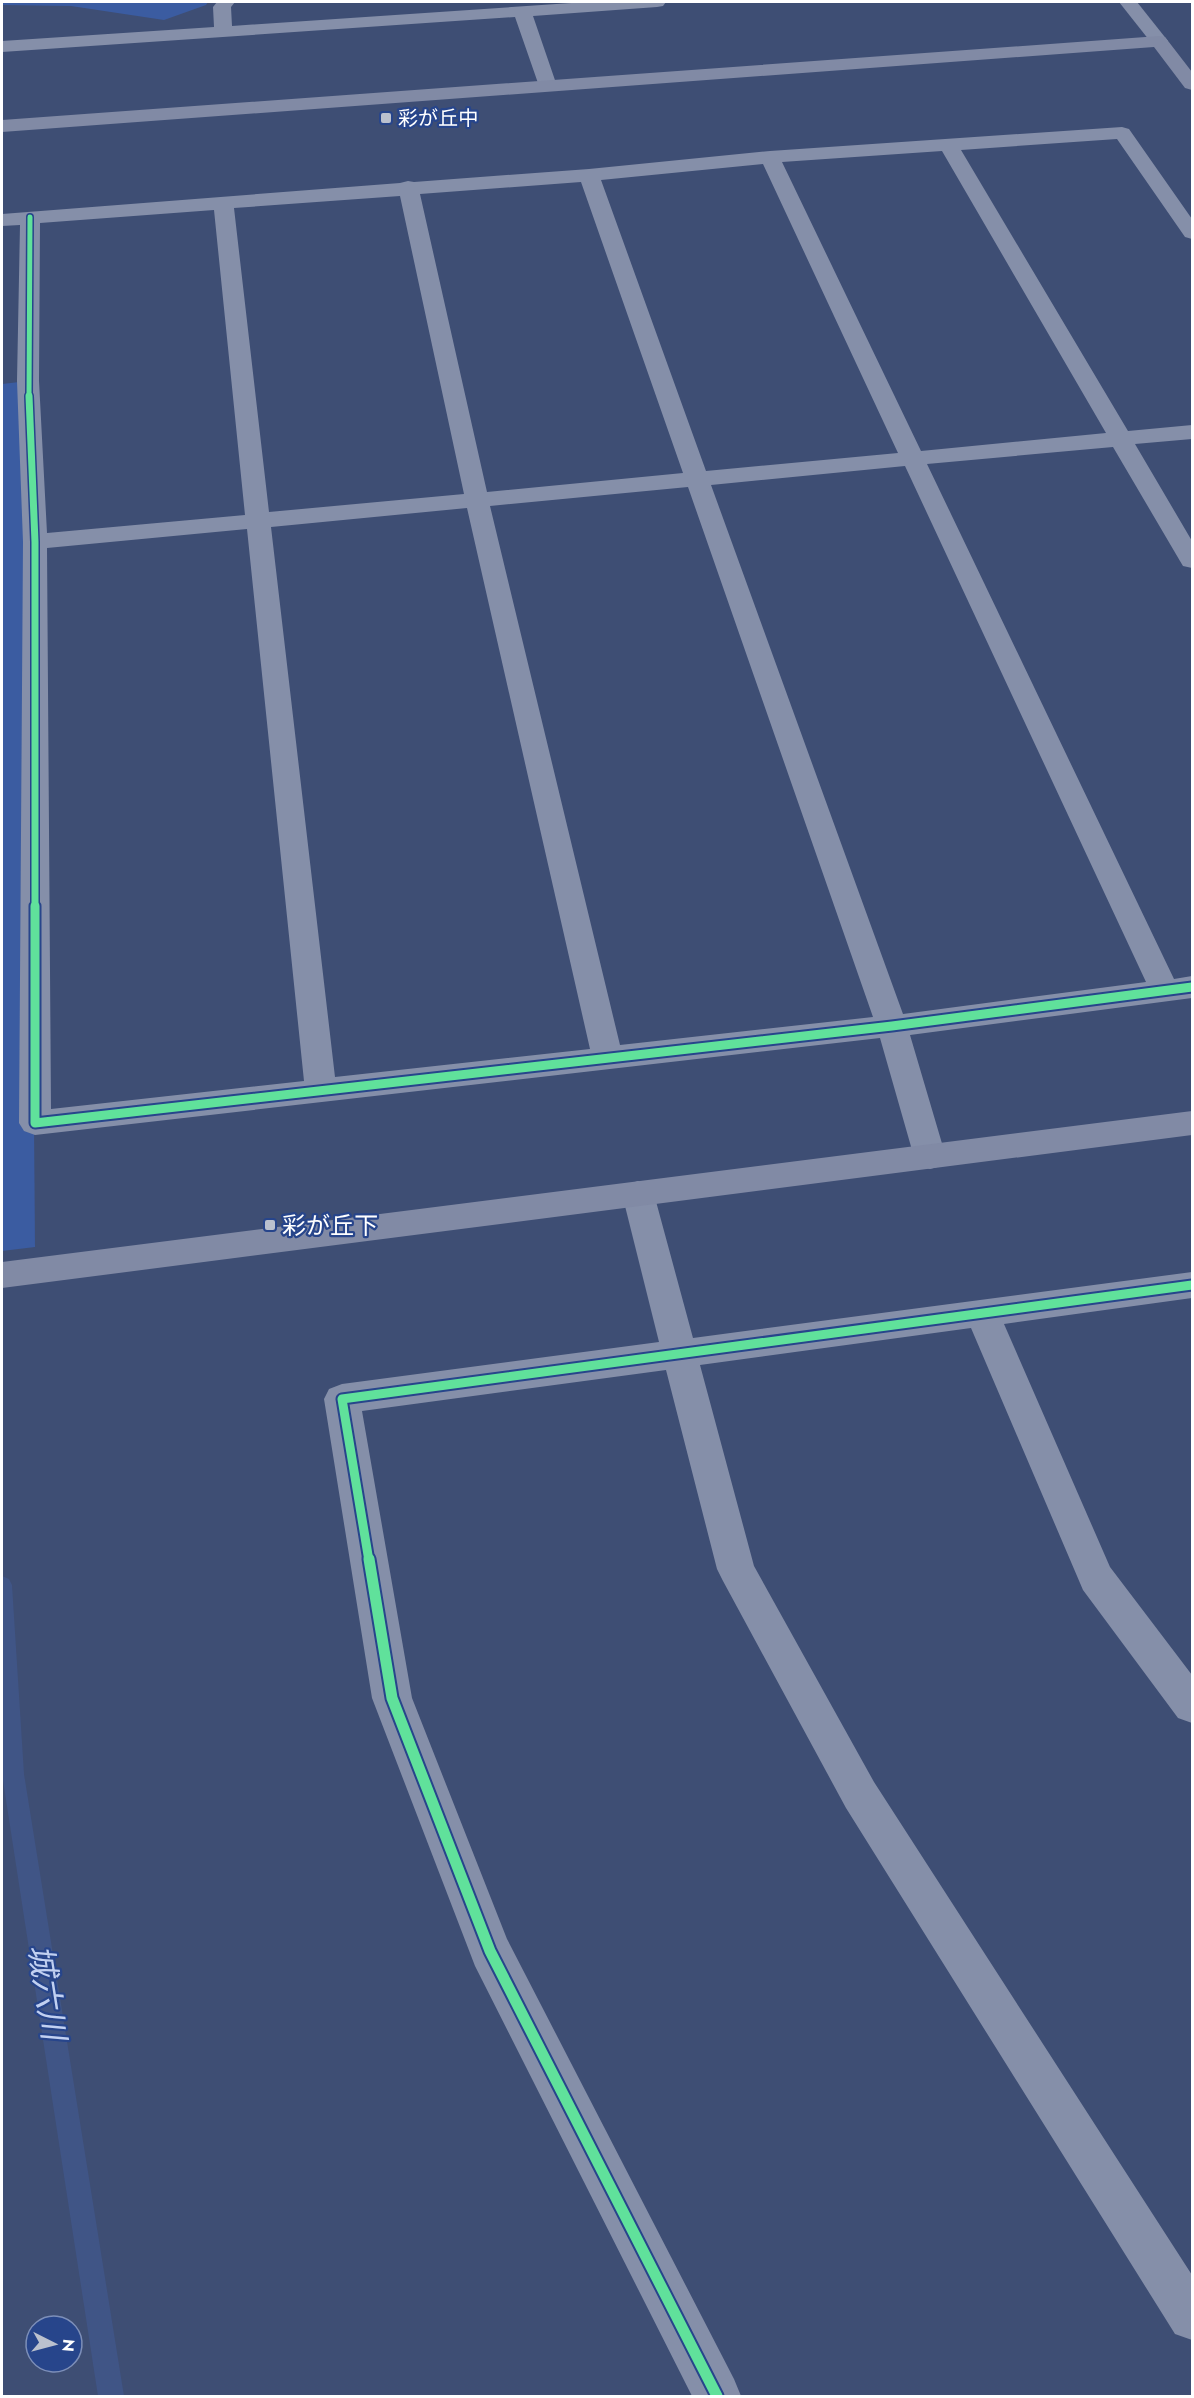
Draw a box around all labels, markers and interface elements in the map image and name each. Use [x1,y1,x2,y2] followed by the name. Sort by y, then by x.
[398,104,478,133] place label: 彩が丘中
[379,111,393,125] marker: 彩が丘中
[282,1208,378,1243] place label: 彩が丘下
[263,1218,277,1232] marker: 彩が丘下
[17,1941,78,2046] water label: 城六川
[24,2314,84,2374] north arrow
[56,2338,81,2353] text: N

